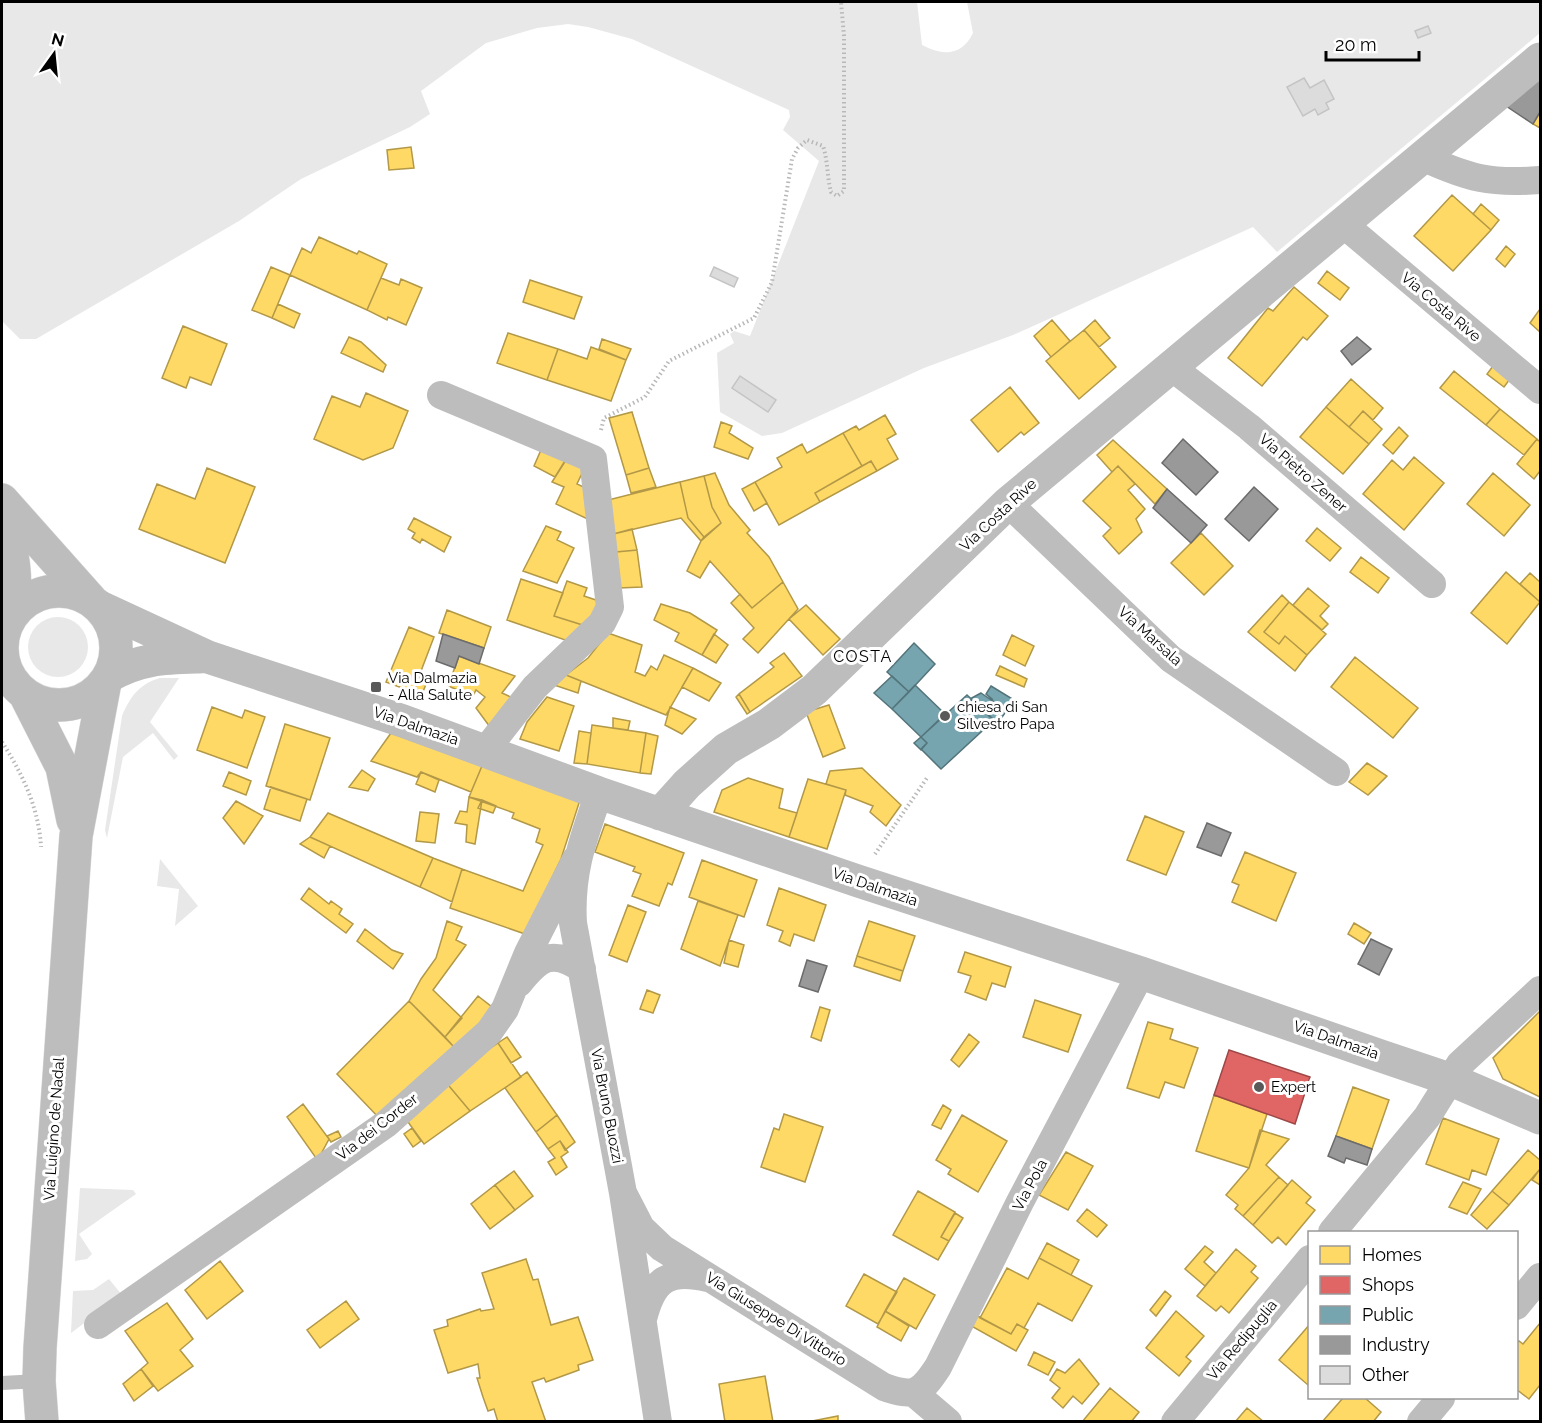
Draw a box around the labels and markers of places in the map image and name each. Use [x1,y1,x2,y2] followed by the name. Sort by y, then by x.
[388,669,477,704] place label: Via Dalmazia - Alla Salute
[369,680,383,694] marker: Via Dalmazia - Alla Salute
[957,698,1055,733] place label: chiesa di San Silvestro Papa
[938,709,952,723] marker: chiesa di San Silvestro Papa
[1271,1078,1316,1096] place label: Expert
[1252,1080,1266,1094] marker: Expert

